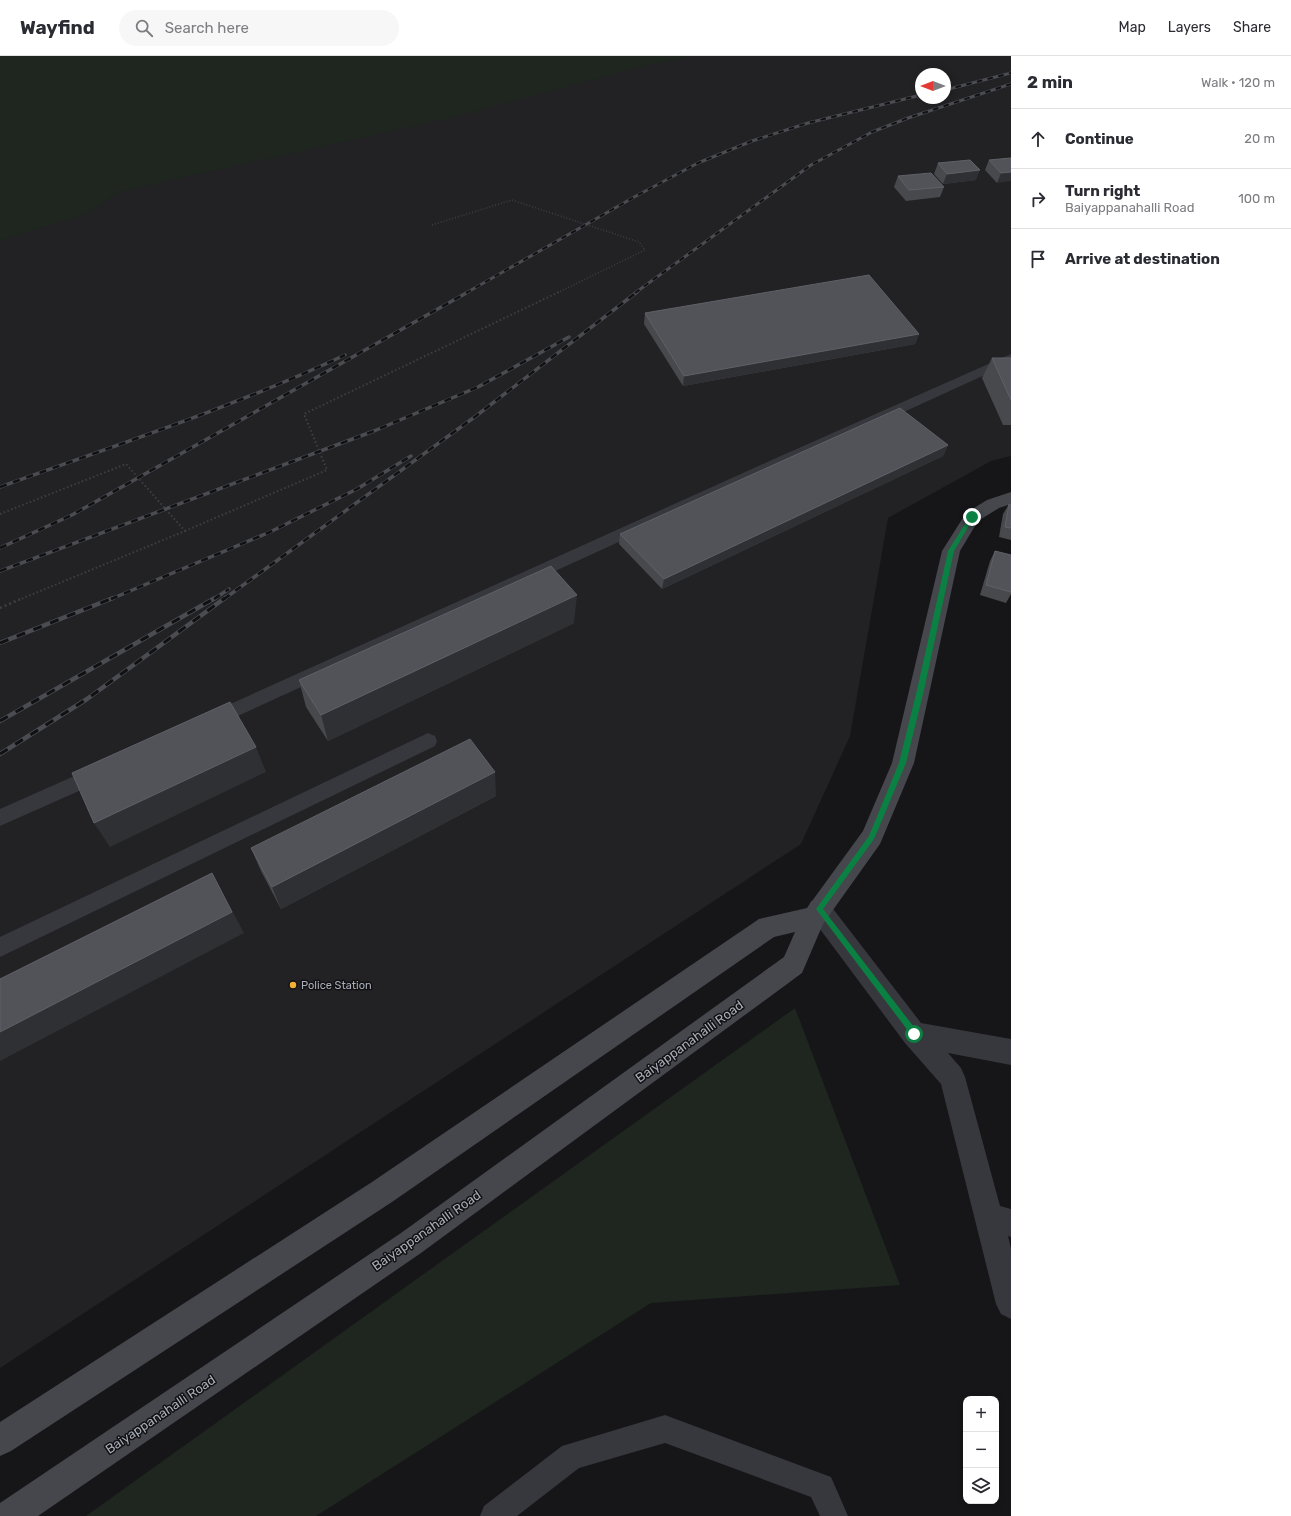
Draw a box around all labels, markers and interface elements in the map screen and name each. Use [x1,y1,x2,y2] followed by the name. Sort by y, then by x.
[119,10,399,46] search box
[20,16,95,39] text: Wayfind
[133,17,155,39] icon: search
[165,19,249,37] text: Search here
[1119,19,1146,36] text: Map
[1168,19,1211,36] text: Layers
[1233,19,1271,36] text: Share
[915,68,951,104] north arrow
[1027,72,1073,92] text: 2 min
[1201,75,1275,90] text: Walk · 120 m
[1027,128,1049,150] icon: ahead
[1065,130,1134,148] text: Continue
[1244,131,1275,146] text: 20 m
[1065,182,1140,200] text: Turn right
[1027,188,1049,210] icon: right
[1238,191,1275,206] text: 100 m
[1065,200,1194,215] text: Baiyappanahalli Road
[1027,248,1049,270] icon: arrive
[1065,250,1220,268] text: Arrive at destination
[963,508,981,526] route end
[301,979,372,992] place label: Police Station
[288,980,298,990] marker: Police Station
[633,997,746,1085] street label: Baiyappanahalli Road
[905,1025,923,1043] route start
[369,1187,484,1274] street label: Baiyappanahalli Road
[102,1372,218,1457] street label: Baiyappanahalli Road
[963,1396,999,1504] map controls
[963,1396,999,1432] button: +
[963,1432,999,1468] button: −
[963,1468,999,1504] button: layers

